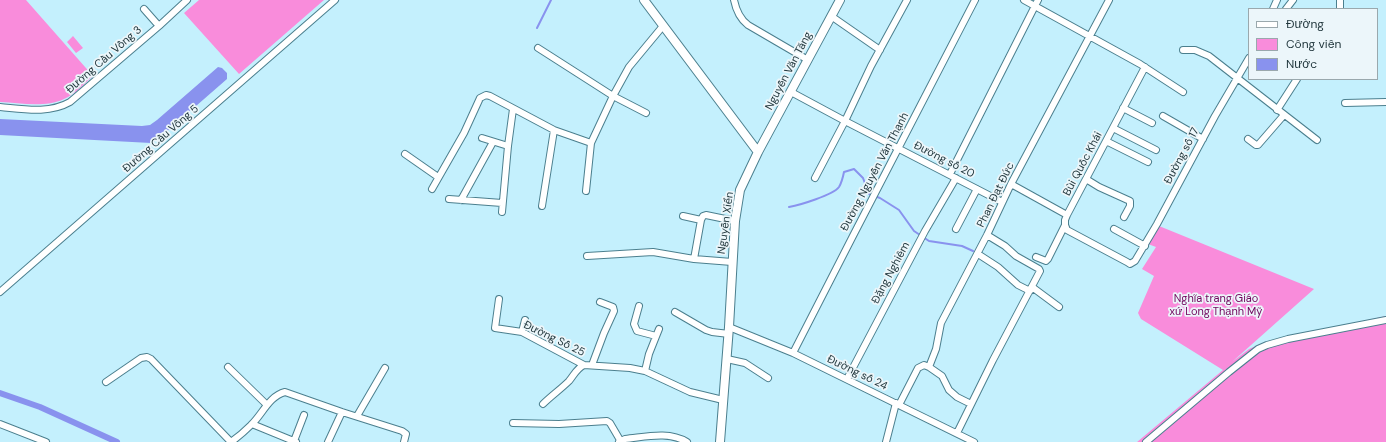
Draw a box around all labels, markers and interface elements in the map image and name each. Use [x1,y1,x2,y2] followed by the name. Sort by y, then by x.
[1248,8,1378,80] legend
[1286,16,1324,32] text: Đường
[63,24,145,96] street label: Đường Cầu Vồng 3
[763,30,815,112] street label: Nguyễn Văn Tăng
[1286,36,1341,52] text: Công viên
[1286,56,1317,72] text: Nước
[120,102,202,176] street label: Đường Cầu Vồng 5
[838,111,912,233] street label: Đường Nguyễn Văn Thạnh
[1162,126,1202,186] street label: Đường số 17
[1061,130,1105,198] street label: Bùi Quốc Khái
[911,139,977,181] street label: Đường số 20
[975,160,1017,230] street label: Phan Đạt Đức
[715,191,737,255] street label: Nguyễn Xiển
[869,240,913,306] street label: Đặng Nghiêm
[1170,292,1262,318] park label: Nghĩa trang Giáo xứ Long Thạnh Mỹ
[521,318,587,360] street label: Đường Số 25
[825,353,889,393] street label: Đường số 24

